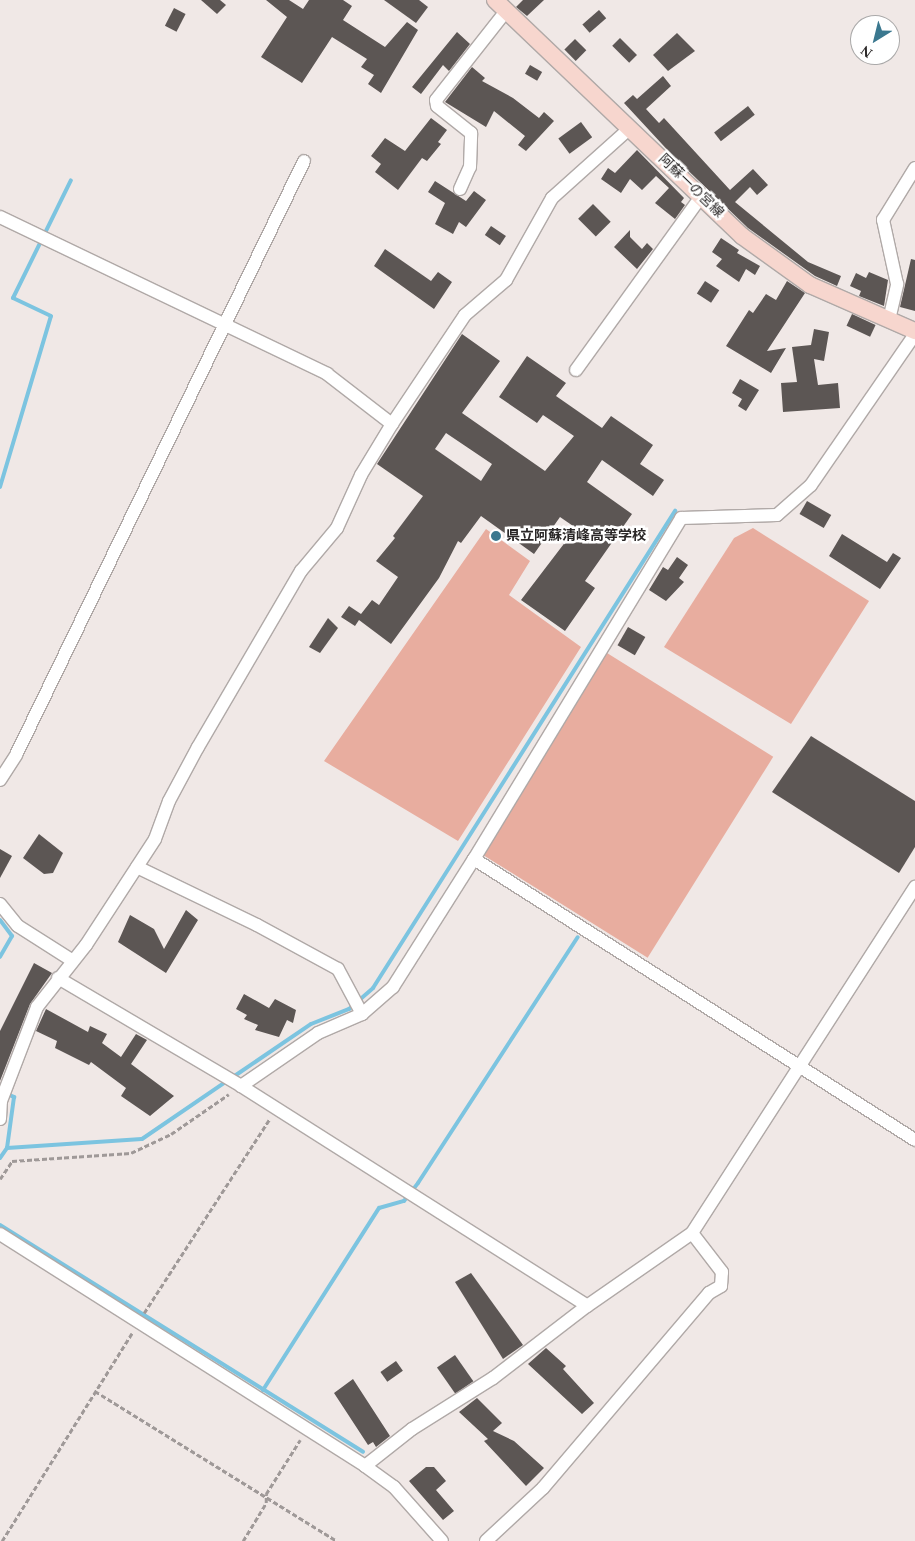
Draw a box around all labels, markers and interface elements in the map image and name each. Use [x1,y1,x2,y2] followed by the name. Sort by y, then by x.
[850,15,900,65] north arrow
[858,43,875,61] text: N
[655,151,727,221] street label: 阿蘇一の宮線
[506,528,646,544] place label: 県立阿蘇清峰高等学校
[490,530,502,542] marker: 県立阿蘇清峰高等学校

